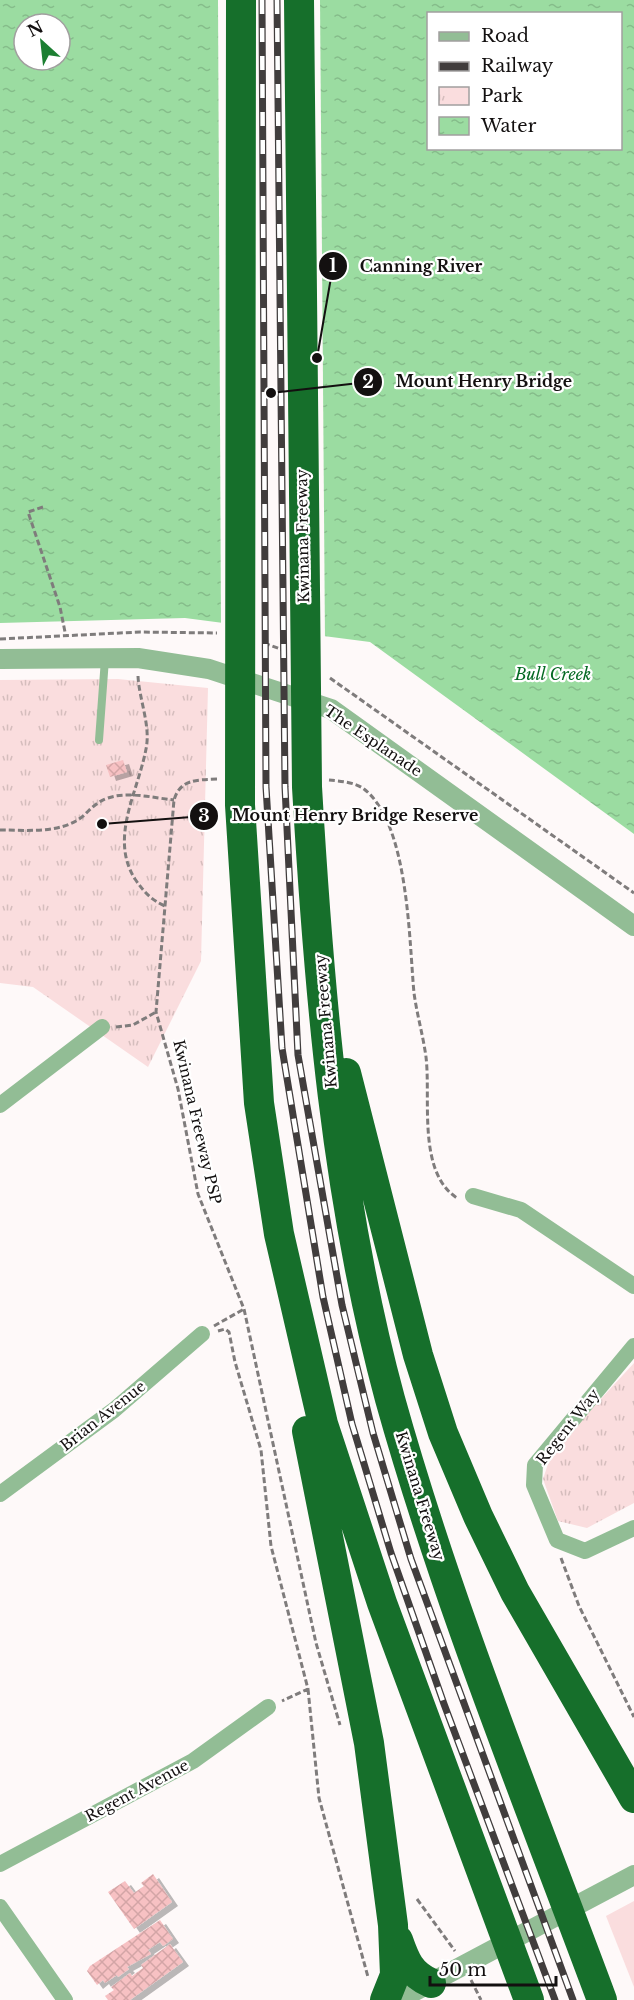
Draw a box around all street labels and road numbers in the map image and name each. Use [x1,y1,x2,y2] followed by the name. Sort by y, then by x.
[292,468,313,603] street label: Kwinana Freeway
[321,701,426,780] street label: The Esplanade
[310,953,341,1089] street label: Kwinana Freeway
[169,1038,226,1206] street label: Kwinana Freeway PSP
[56,1376,149,1455] street label: Brian Avenue
[532,1384,603,1469] street label: Regent Way
[392,1429,449,1563] street label: Kwinana Freeway
[82,1755,192,1826] street label: Regent Avenue

